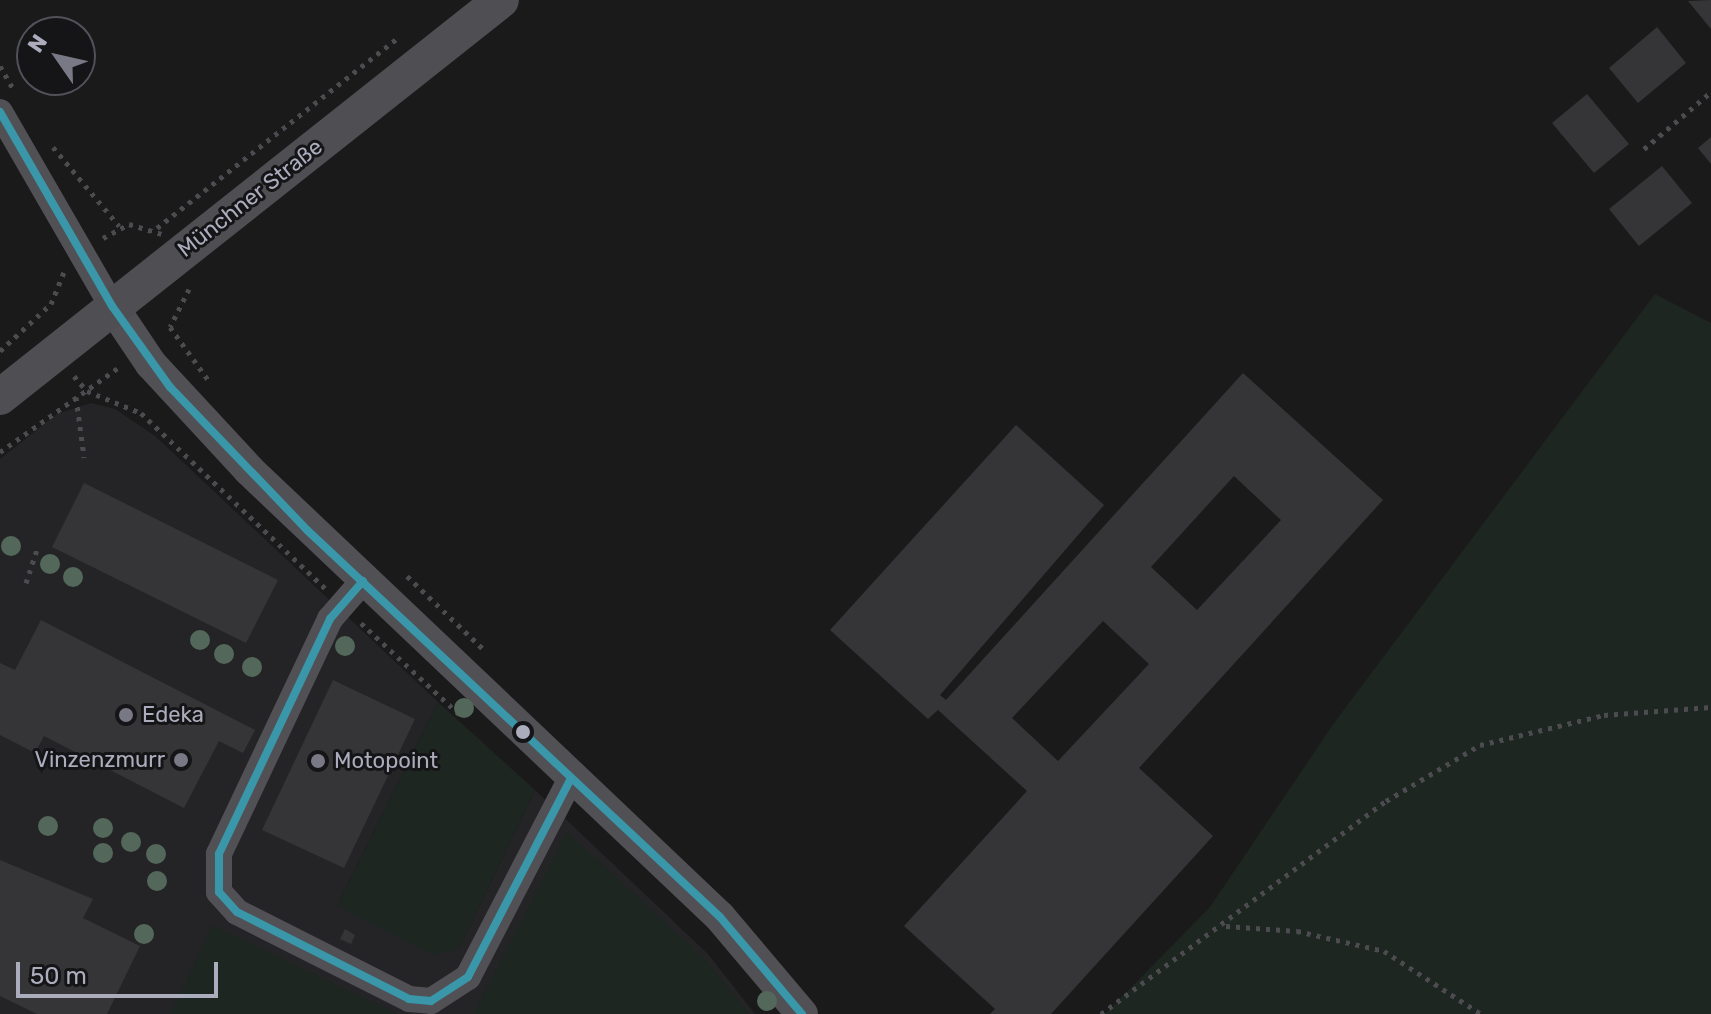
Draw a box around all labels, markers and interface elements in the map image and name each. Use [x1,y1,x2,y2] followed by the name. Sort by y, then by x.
[16,16,96,96] north arrow
[22,29,53,58] text: N
[172,133,328,263] street label: Münchner Straße
[142,702,204,728] place label: Edeka
[117,706,135,724] marker: Edeka
[515,724,531,740] unlabelled marker
[35,747,165,773] place label: Vinzenzmurr
[334,748,438,774] place label: Motopoint
[172,751,190,769] marker: Vinzenzmurr
[309,752,327,770] marker: Motopoint
[20,946,222,996] scale bar
[30,962,87,990] text: 50 m

